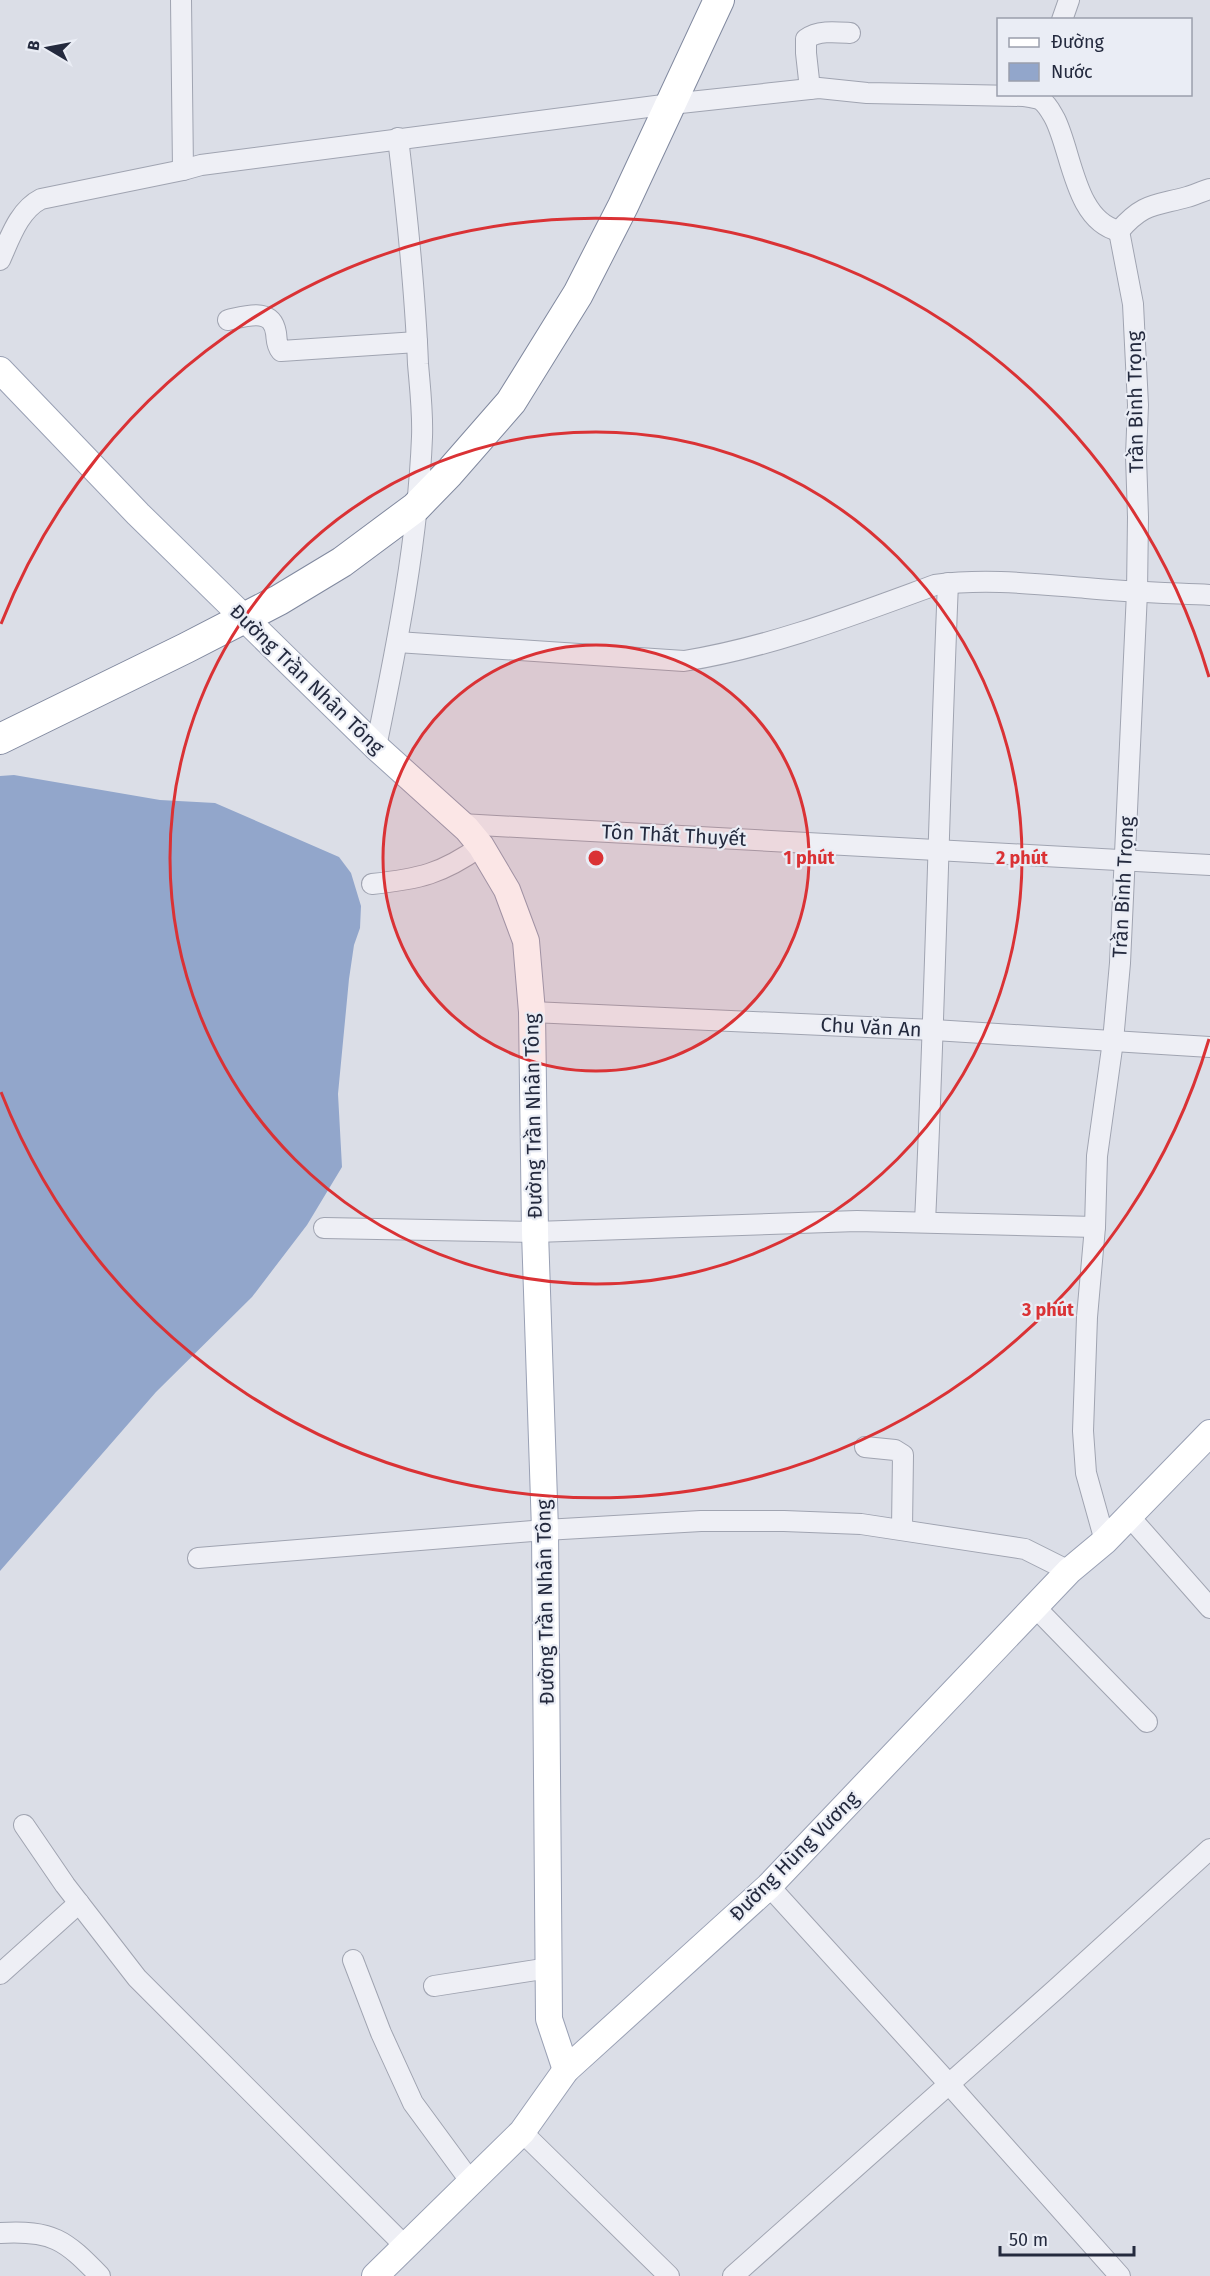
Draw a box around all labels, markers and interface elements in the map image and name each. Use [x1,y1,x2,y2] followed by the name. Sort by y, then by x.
[18,18,78,78] north arrow
[997,18,1192,96] legend
[1051,31,1105,53] text: Đường
[24,39,44,52] text: B
[1051,61,1093,83] text: Nước
[1122,330,1148,473] street label: Trần Bình Trọng
[225,599,390,759] street label: Đường Trần Nhân Tông
[1107,815,1139,958] street label: Trần Bình Trọng
[601,819,748,851] street label: Tôn Thất Thuyết
[784,847,836,869] text: 1 phút
[996,847,1049,869] text: 2 phút
[586,848,606,868] centre of rings
[820,1012,922,1042] street label: Chu Văn An
[519,1013,547,1219] street label: Đường Trần Nhân Tông
[1021,1299,1075,1321] text: 3 phút
[531,1499,559,1705] street label: Đường Trần Nhân Tông
[724,1786,864,1926] street label: Đường Hùng Vương
[1000,2219,1134,2257] scale bar
[1009,2229,1048,2251] text: 50 m

